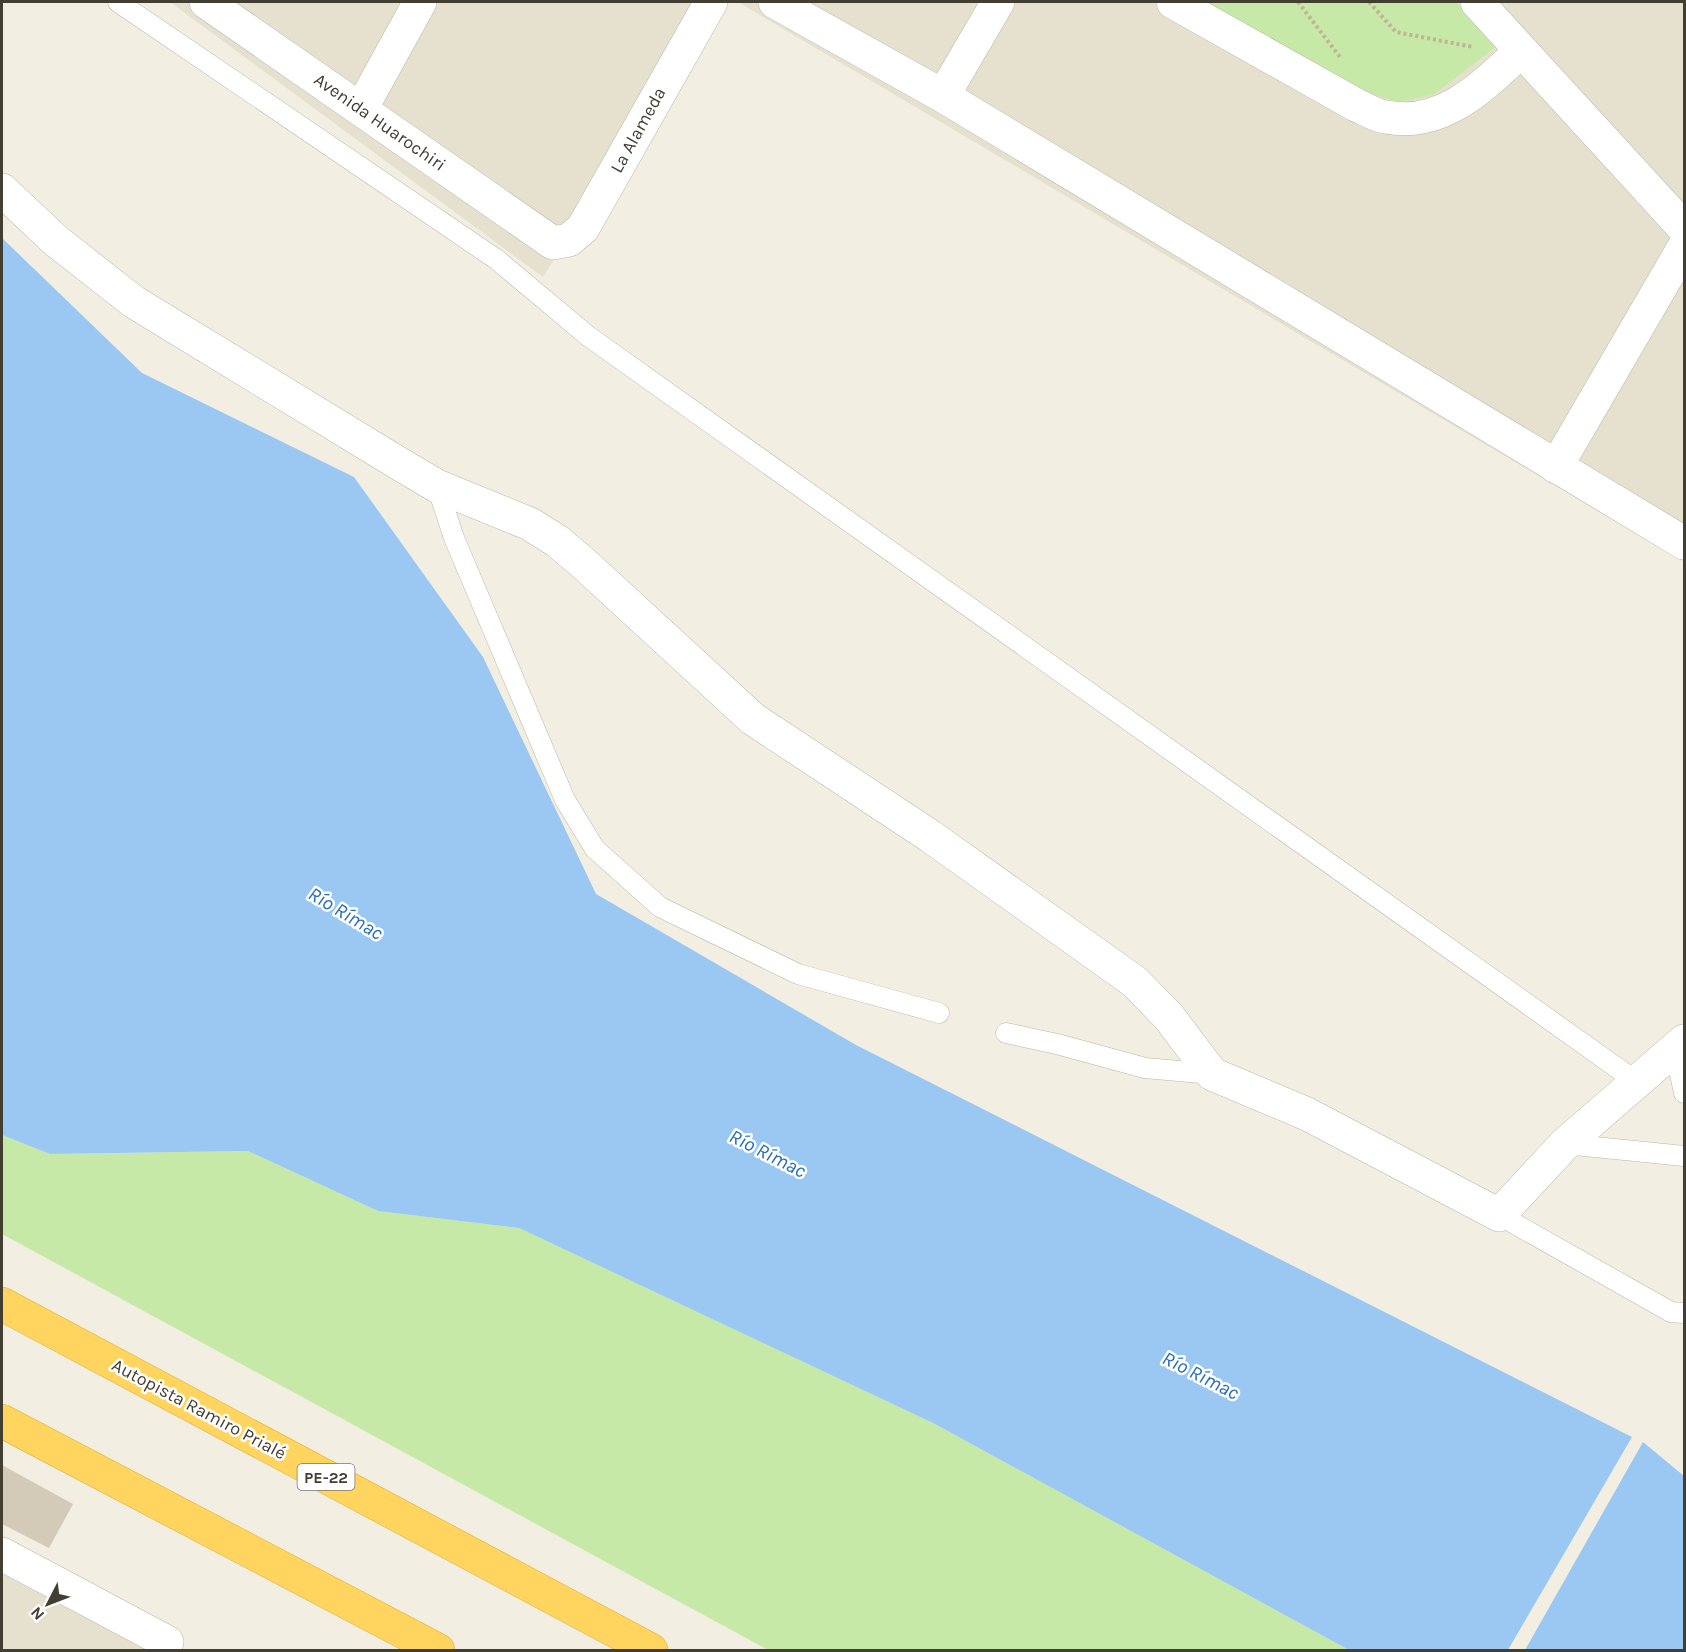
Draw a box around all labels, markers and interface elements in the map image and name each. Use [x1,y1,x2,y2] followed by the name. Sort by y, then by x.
[310,68,450,176] street label: Avenida Huarochiri
[605,83,671,177] street label: La Alameda
[304,882,387,945] water label: Río Rímac
[726,1124,810,1183] water label: Río Rímac
[1159,1346,1243,1405] water label: Río Rímac
[108,1354,290,1464] street label: Autopista Ramiro Prialé
[298,1464,354,1490] road number: PE-22
[18,1574,78,1634] north arrow
[26,1603,48,1624] text: N

